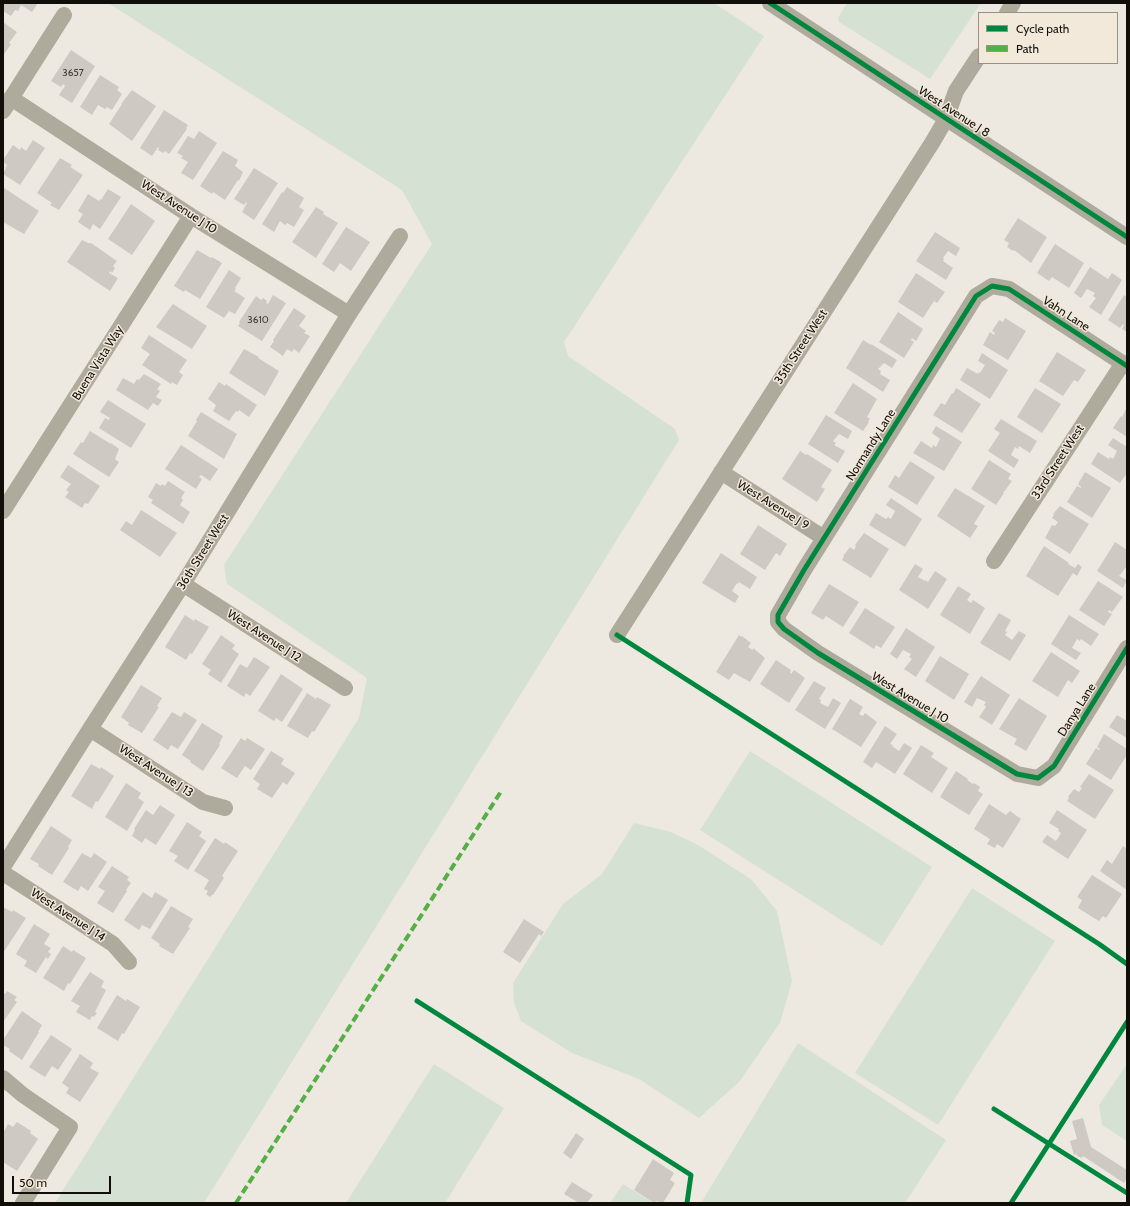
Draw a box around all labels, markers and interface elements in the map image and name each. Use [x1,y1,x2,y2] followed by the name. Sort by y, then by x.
[978,12,1118,64] legend
[1016,21,1069,36] text: Cycle path
[1016,41,1039,56] text: Path
[62,67,84,79] house number: 3657
[915,83,993,141] street label: West Avenue J 8
[138,177,220,237] street label: West Avenue J 10
[1040,293,1092,335] street label: Vahn Lane
[772,307,830,387] street label: 35th Street West
[247,314,269,326] house number: 3610
[69,323,127,403] street label: Buena Vista Way
[843,407,899,483] street label: Normandy Lane
[1029,422,1087,502] street label: 33rd Street West
[734,477,812,533] street label: West Avenue J 9
[174,512,232,592] street label: 36th Street West
[224,607,304,665] street label: West Avenue J 12
[869,669,951,727] street label: West Avenue J 10
[1055,681,1099,739] street label: Danya Lane
[116,742,196,800] street label: West Avenue J 13
[28,886,108,944] street label: West Avenue J 14
[14,1168,113,1194] scale bar
[19,1175,47,1190] text: 50 m

